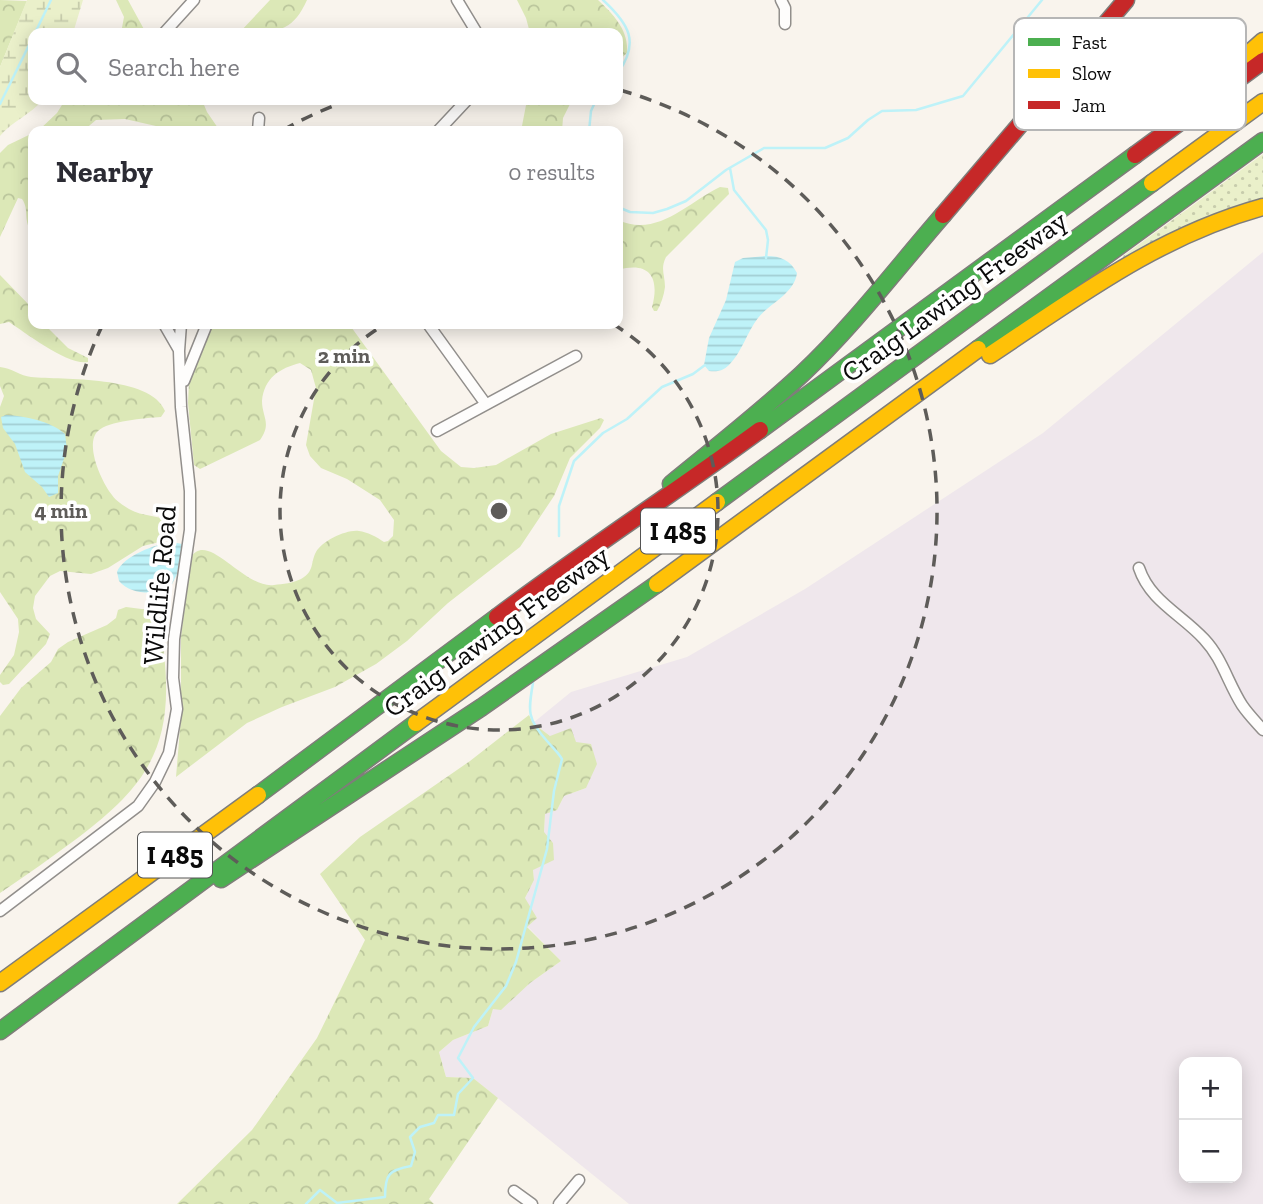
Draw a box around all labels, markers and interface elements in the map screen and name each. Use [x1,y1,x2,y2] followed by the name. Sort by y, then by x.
[1014,18,1246,130] legend
[28,28,623,105] search box
[1072,31,1107,54] text: Fast
[52,48,90,86] icon: search
[108,51,240,83] text: Search here
[1072,62,1112,85] text: Slow
[1072,94,1106,117] text: Jam
[56,154,153,190] text: Nearby
[508,158,595,186] text: 0 results
[835,203,1074,389] street label: Craig Lawing Freeway
[318,343,371,368] text: 2 min
[34,498,88,523] text: 4 min
[487,499,511,523] centre of rings
[136,504,183,666] street label: Wildlife Road
[641,509,715,554] road number: I 485
[377,538,616,724] street label: Craig Lawing Freeway
[138,832,212,877] road number: I 485
[1179,1057,1242,1183] map controls
[1179,1057,1242,1120] button: +
[1179,1120,1242,1183] button: −

